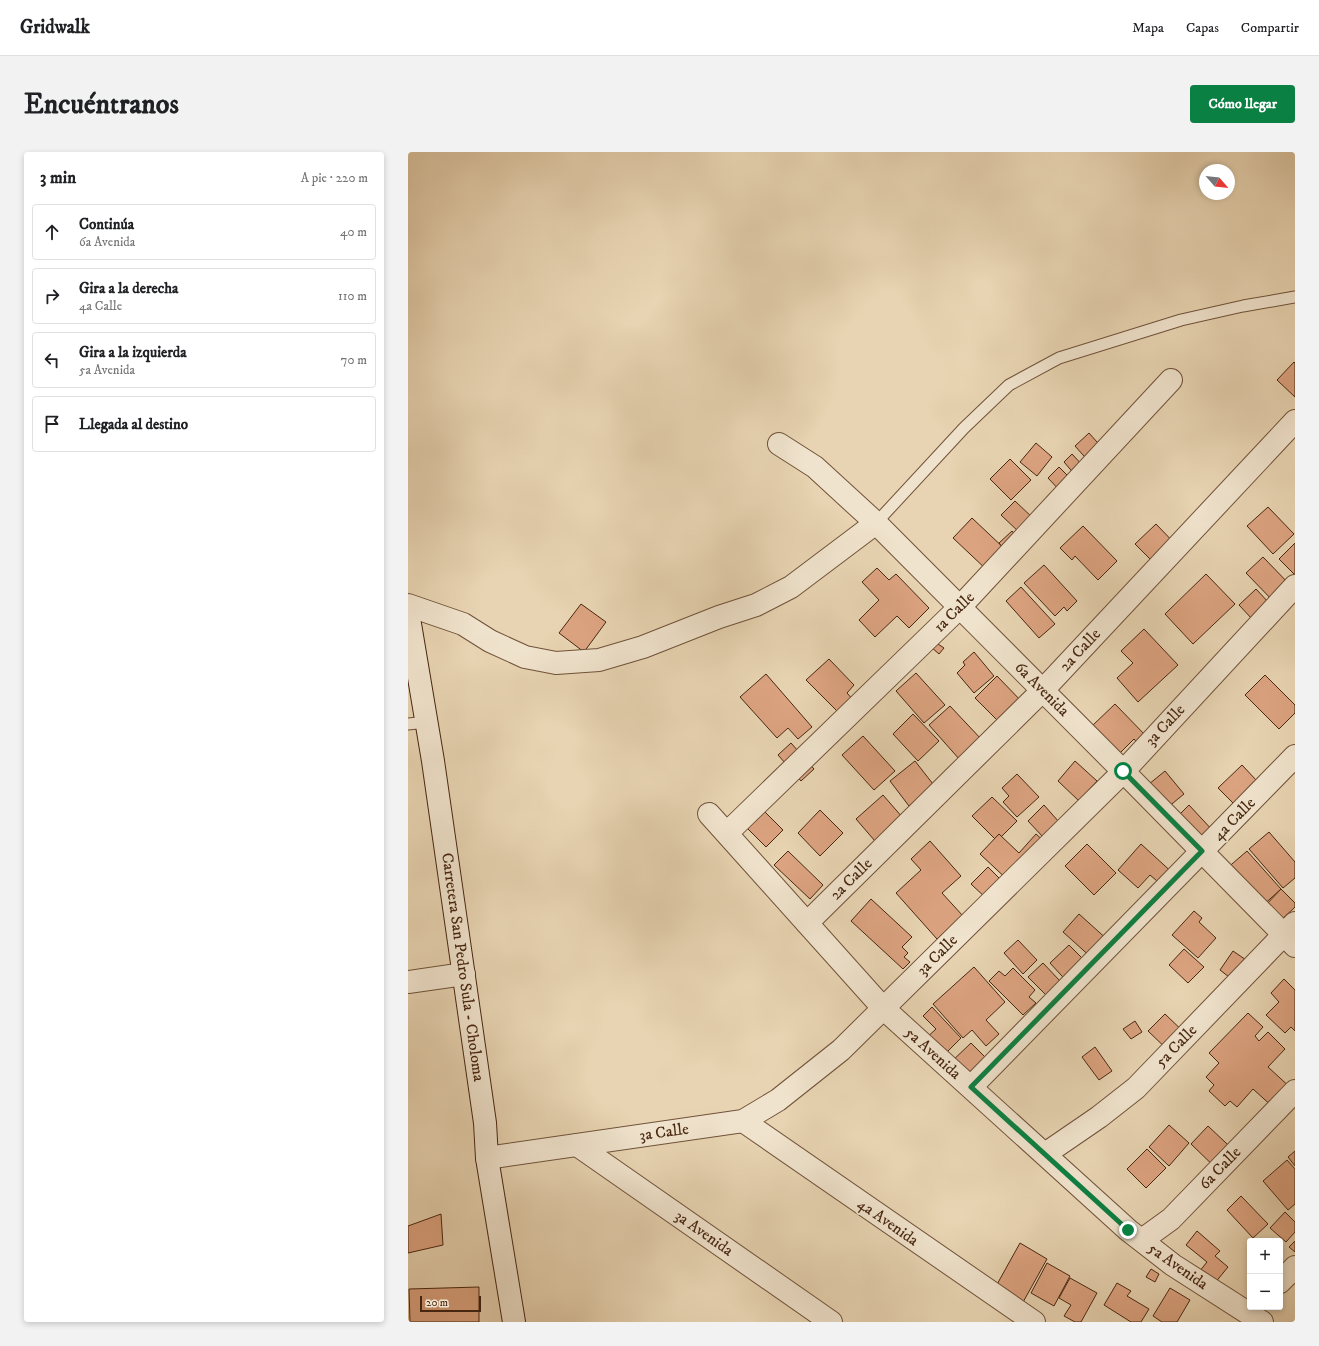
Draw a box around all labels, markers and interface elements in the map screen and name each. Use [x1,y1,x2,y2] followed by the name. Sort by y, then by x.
[20,16,90,39] text: Gridwalk
[1132,19,1164,37] text: Mapa
[1186,19,1219,37] text: Capas
[1241,19,1299,37] text: Compartir
[1190,85,1295,123] button: Cómo llegar
[24,87,179,122] text: Encuéntranos
[1199,164,1235,200] north arrow
[40,167,76,189] text: 3 min
[301,170,368,186] text: A pie · 220 m
[79,215,134,234] text: Continúa
[41,221,63,243] icon: ahead
[340,224,367,240] text: 40 m
[79,234,135,250] text: 6a Avenida
[79,279,178,298] text: Gira a la derecha
[41,285,63,307] icon: right
[338,288,367,304] text: 110 m
[79,298,122,314] text: 4a Calle
[79,343,187,362] text: Gira a la izquierda
[41,349,63,371] icon: left
[341,352,367,368] text: 70 m
[79,362,135,378] text: 5a Avenida
[41,413,63,435] icon: arrive
[79,415,188,434] text: Llegada al destino
[929,587,979,637] street label: 1a Calle
[1055,624,1105,676] street label: 2a Calle
[1010,657,1074,721] street label: 6a Avenida
[1141,700,1190,750] street label: 3a Calle
[1114,762,1132,780] route start
[1208,793,1260,845] street label: 4a Calle
[437,851,489,1083] street label: Carretera San Pedro Sula - Choloma
[826,853,877,904] street label: 2a Calle
[912,930,962,980] street label: 3a Calle
[1151,1020,1201,1072] street label: 5a Calle
[901,1022,965,1084] street label: 5a Avenida
[638,1119,690,1145] street label: 3a Calle
[1195,1142,1246,1194] street label: 6a Calle
[854,1194,923,1250] street label: 4a Avenida
[671,1206,737,1261] street label: 3a Avenida
[1119,1221,1137,1239] route end
[1144,1238,1212,1294] street label: 5a Avenida
[1247,1238,1283,1310] map controls
[1247,1238,1283,1274] button: +
[1247,1274,1283,1310] button: −
[420,1294,481,1313] scale bar
[426,1296,448,1310] text: 20 m

